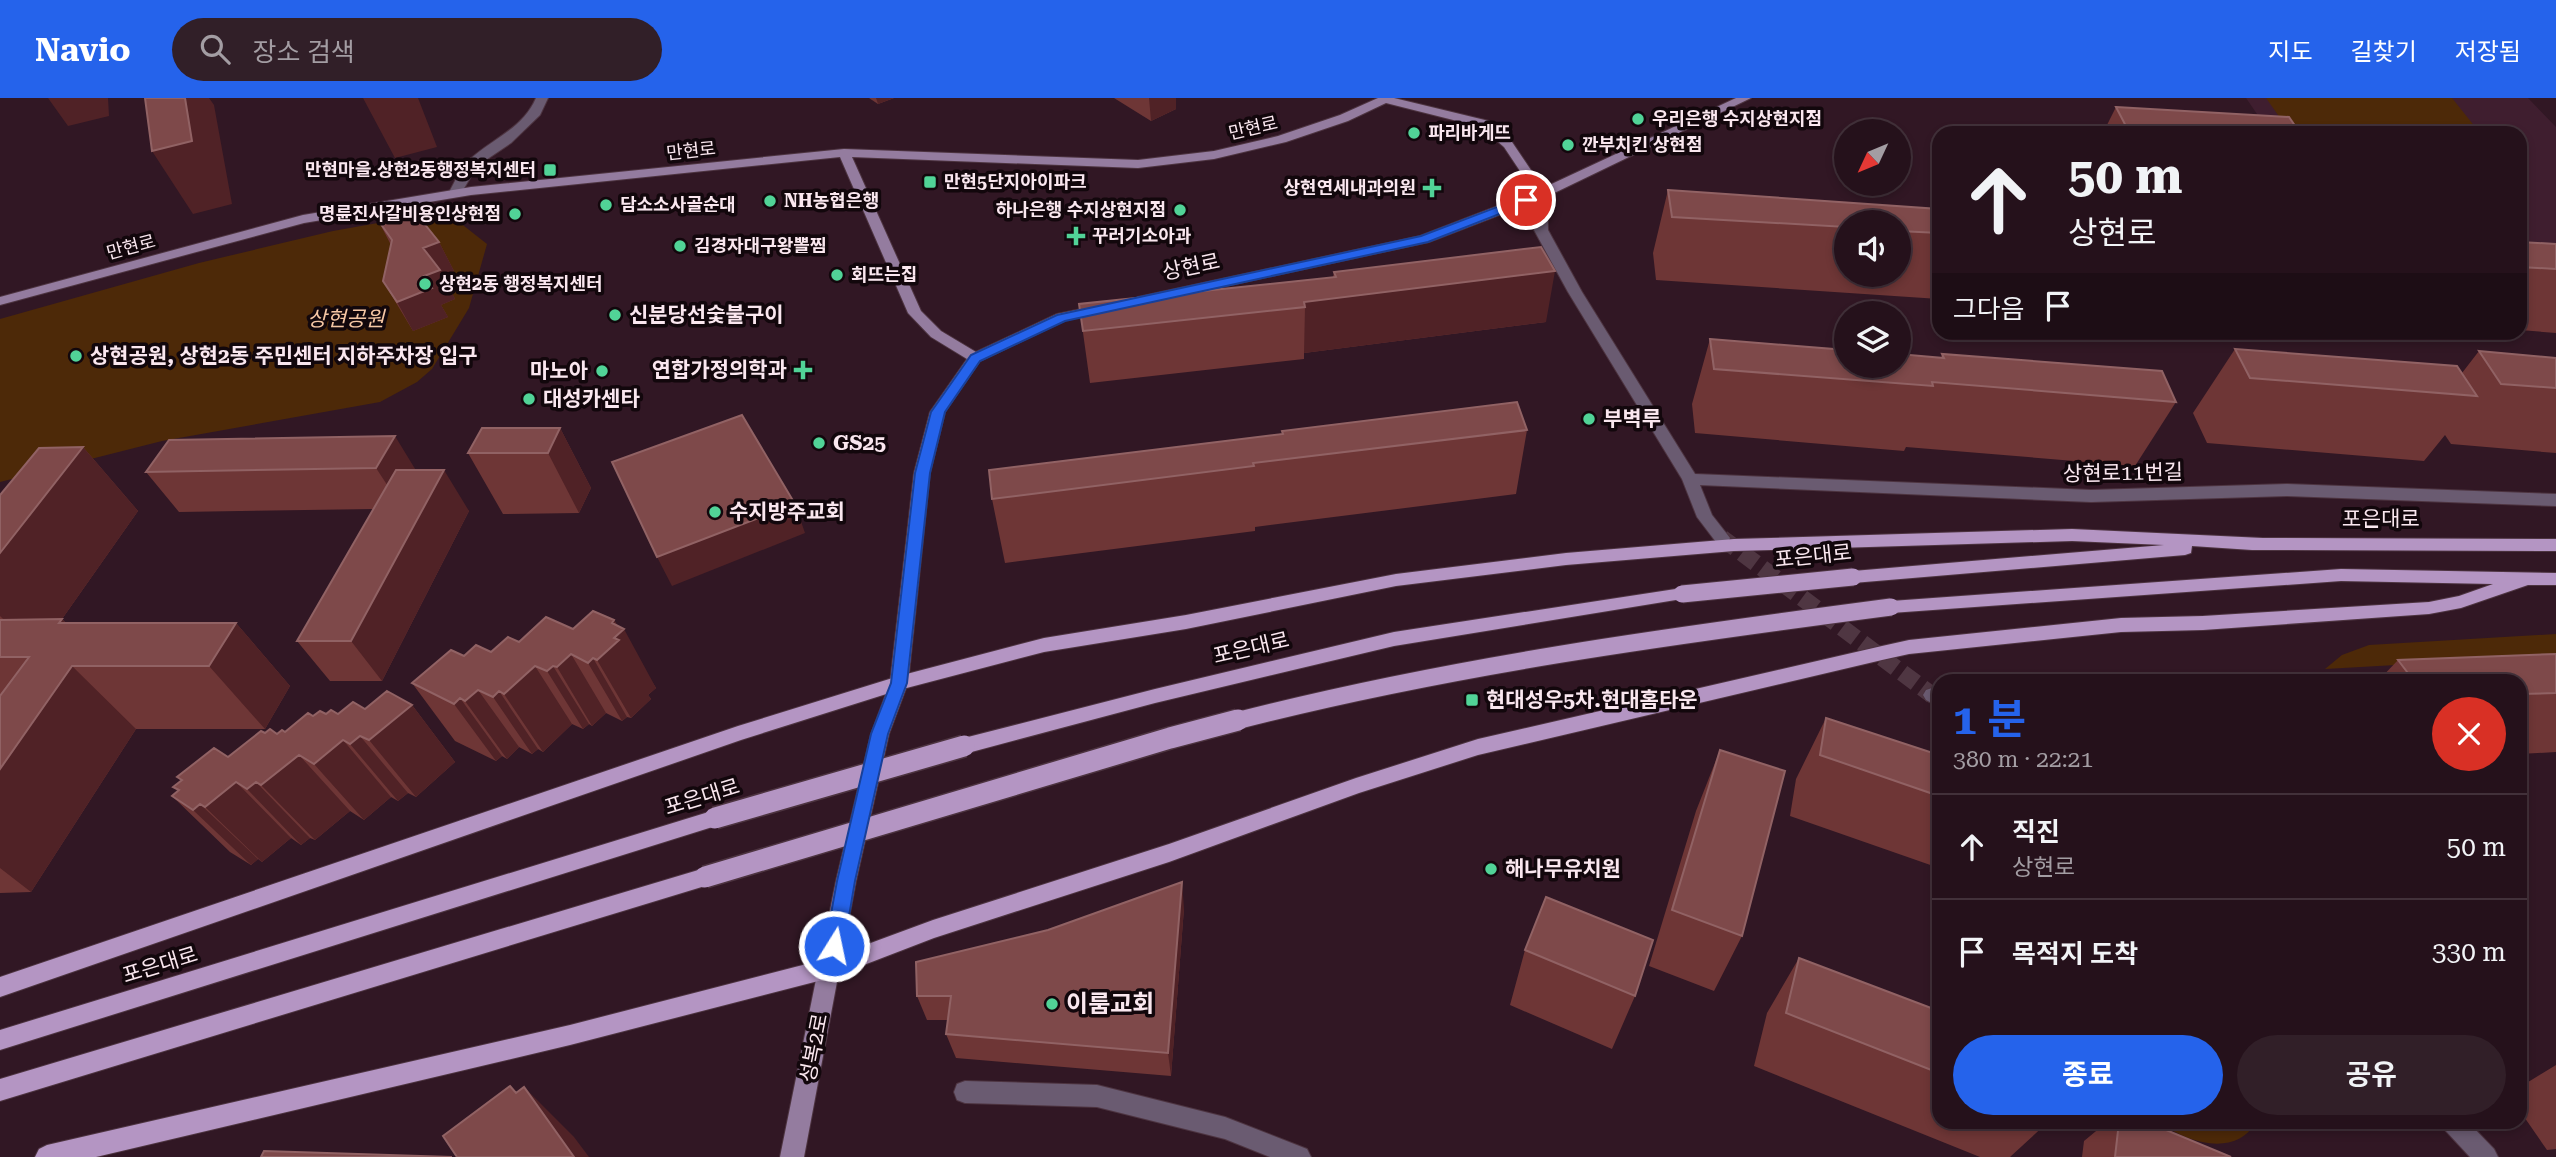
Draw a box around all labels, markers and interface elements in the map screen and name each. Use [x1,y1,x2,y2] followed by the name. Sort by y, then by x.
[172,18,662,81] search box
[35,30,130,69] text: Navio
[196,30,234,68] icon: search
[252,37,355,67] text: 장소 검색
[2268,38,2313,66] text: 지도
[2351,38,2417,66] text: 길찾기
[2455,38,2521,66] text: 저장됨
[1652,108,1822,129] place label: 우리은행 수지상현지점
[1630,111,1646,127] marker: 우리은행 수지상현지점
[1226,112,1279,143] street label: 만현로
[1834,119,1911,196] north arrow
[1834,119,1911,378] map controls
[1428,122,1511,143] place label: 파리바게뜨
[1406,125,1422,141] marker: 파리바게뜨
[1582,134,1702,155] place label: 깐부치킨 상현점
[665,137,717,164] street label: 만현로
[1560,137,1576,153] marker: 깐부치킨 상현점
[2068,148,2183,205] text: 50 m
[1953,154,2044,245] icon: ahead
[305,159,536,180] place label: 만현마을.상현2동행정복지센터
[542,162,558,178] marker: 만현마을.상현2동행정복지센터
[1496,170,1556,230] pin
[944,171,1087,192] place label: 만현5단지아이파크
[922,174,938,190] marker: 만현5단지아이파크
[1284,177,1416,198] place label: 상현연세내과의원
[1422,178,1442,198] marker: 상현연세내과의원
[1507,181,1545,219] icon: arrive
[784,190,879,211] place label: NH농협은행
[762,193,778,209] marker: NH농협은행
[620,194,736,215] place label: 담소소사골순대
[598,197,614,213] marker: 담소소사골순대
[996,199,1166,220] place label: 하나은행 수지상현지점
[1172,202,1188,218] marker: 하나은행 수지상현지점
[319,203,501,224] place label: 명륜진사갈비용인상현점
[507,206,523,222] marker: 명륜진사갈비용인상현점
[1834,210,1911,287] button: sound
[2068,214,2156,252] text: 상현로
[1092,225,1192,246] place label: 꾸러기소아과
[1066,226,1086,246] marker: 꾸러기소아과
[104,230,158,263] street label: 만현로
[694,235,826,256] place label: 김경자대구왕뽈찜
[672,238,688,254] marker: 김경자대구왕뽈찜
[1160,249,1222,285] street label: 상현로
[851,264,917,285] place label: 회뜨는집
[829,267,845,283] marker: 회뜨는집
[439,273,603,294] place label: 상현2동 행정복지센터
[417,276,433,292] marker: 상현2동 행정복지센터
[2039,287,2077,325] icon: arrive
[1953,294,2025,324] text: 그다음
[1834,301,1911,378] button: layers
[629,303,784,327] place label: 신분당선숯불구이
[307,307,386,331] park label: 상현공원
[607,307,623,323] marker: 신분당선숯불구이
[90,344,478,368] place label: 상현공원, 상현2동 주민센터 지하주차장 입구
[68,348,84,364] marker: 상현공원, 상현2동 주민센터 지하주차장 입구
[652,358,787,382] place label: 연합가정의학과
[530,359,588,383] place label: 마노아
[793,360,813,380] marker: 연합가정의학과
[594,363,610,379] marker: 마노아
[543,387,640,411] place label: 대성카센타
[521,391,537,407] marker: 대성카센타
[1603,407,1661,431] place label: 부벽루
[1581,411,1597,427] marker: 부벽루
[833,431,886,455] place label: GS25
[811,435,827,451] marker: GS25
[2063,460,2183,486] street label: 상현로11번길
[729,500,845,524] place label: 수지방주교회
[707,504,723,520] marker: 수지방주교회
[2342,507,2420,531] street label: 포은대로
[1773,540,1853,572] street label: 포은대로
[1211,628,1291,668] street label: 포은대로
[1486,688,1698,712] place label: 현대성우5차.현대홈타운
[1464,692,1480,708] marker: 현대성우5차.현대홈타운
[1953,695,2026,744] text: 1 분
[2432,697,2506,771] button: close
[1953,746,2093,773] text: 380 m · 22:21
[662,774,742,820] street label: 포은대로
[2012,817,2060,847] text: 직진
[1953,828,1991,866] icon: ahead
[2447,832,2506,862] text: 50 m
[2012,854,2075,881] text: 상현로
[1505,857,1621,881] place label: 해나무유치원
[1483,861,1499,877] marker: 해나무유치원
[797,909,871,983] position arrow
[1953,933,1991,971] icon: arrive
[2432,937,2506,967] text: 330 m
[2012,939,2138,969] text: 목적지 도착
[120,942,200,988] street label: 포은대로
[1066,990,1154,1018] place label: 이룸교회
[1044,996,1060,1012] marker: 이룸교회
[796,1011,832,1085] street label: 성복2로
[1953,1035,2223,1115] button: 종료
[2237,1035,2506,1115] button: 공유

